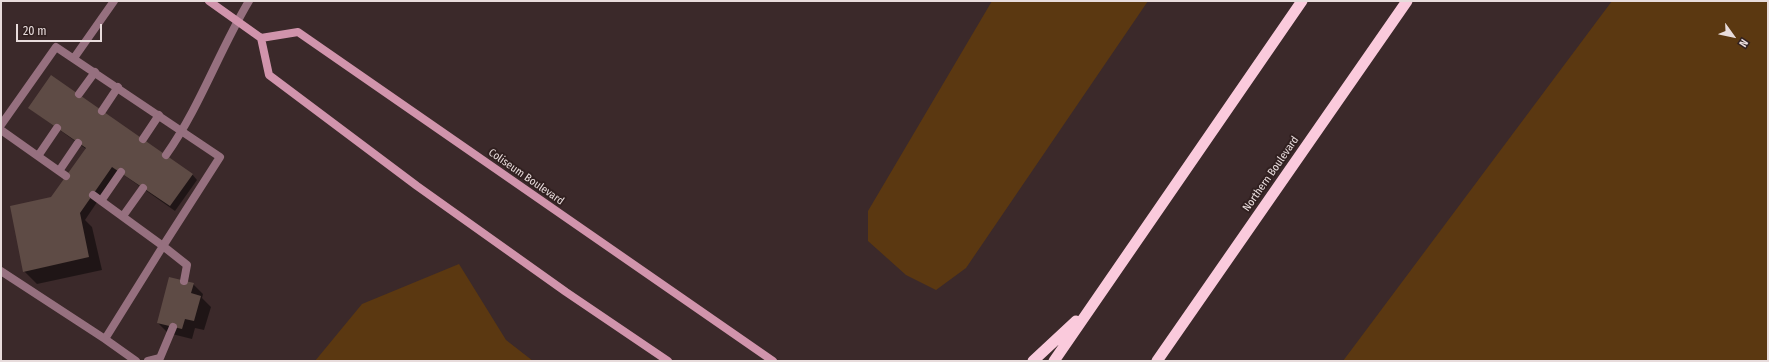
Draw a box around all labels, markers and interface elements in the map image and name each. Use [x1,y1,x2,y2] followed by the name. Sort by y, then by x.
[18,16,104,42] scale bar
[1713,16,1753,56] north arrow
[23,24,47,38] text: 20 m
[1736,37,1751,49] text: N
[1240,134,1302,214] street label: Northern Boulevard
[486,146,566,208] street label: Coliseum Boulevard

